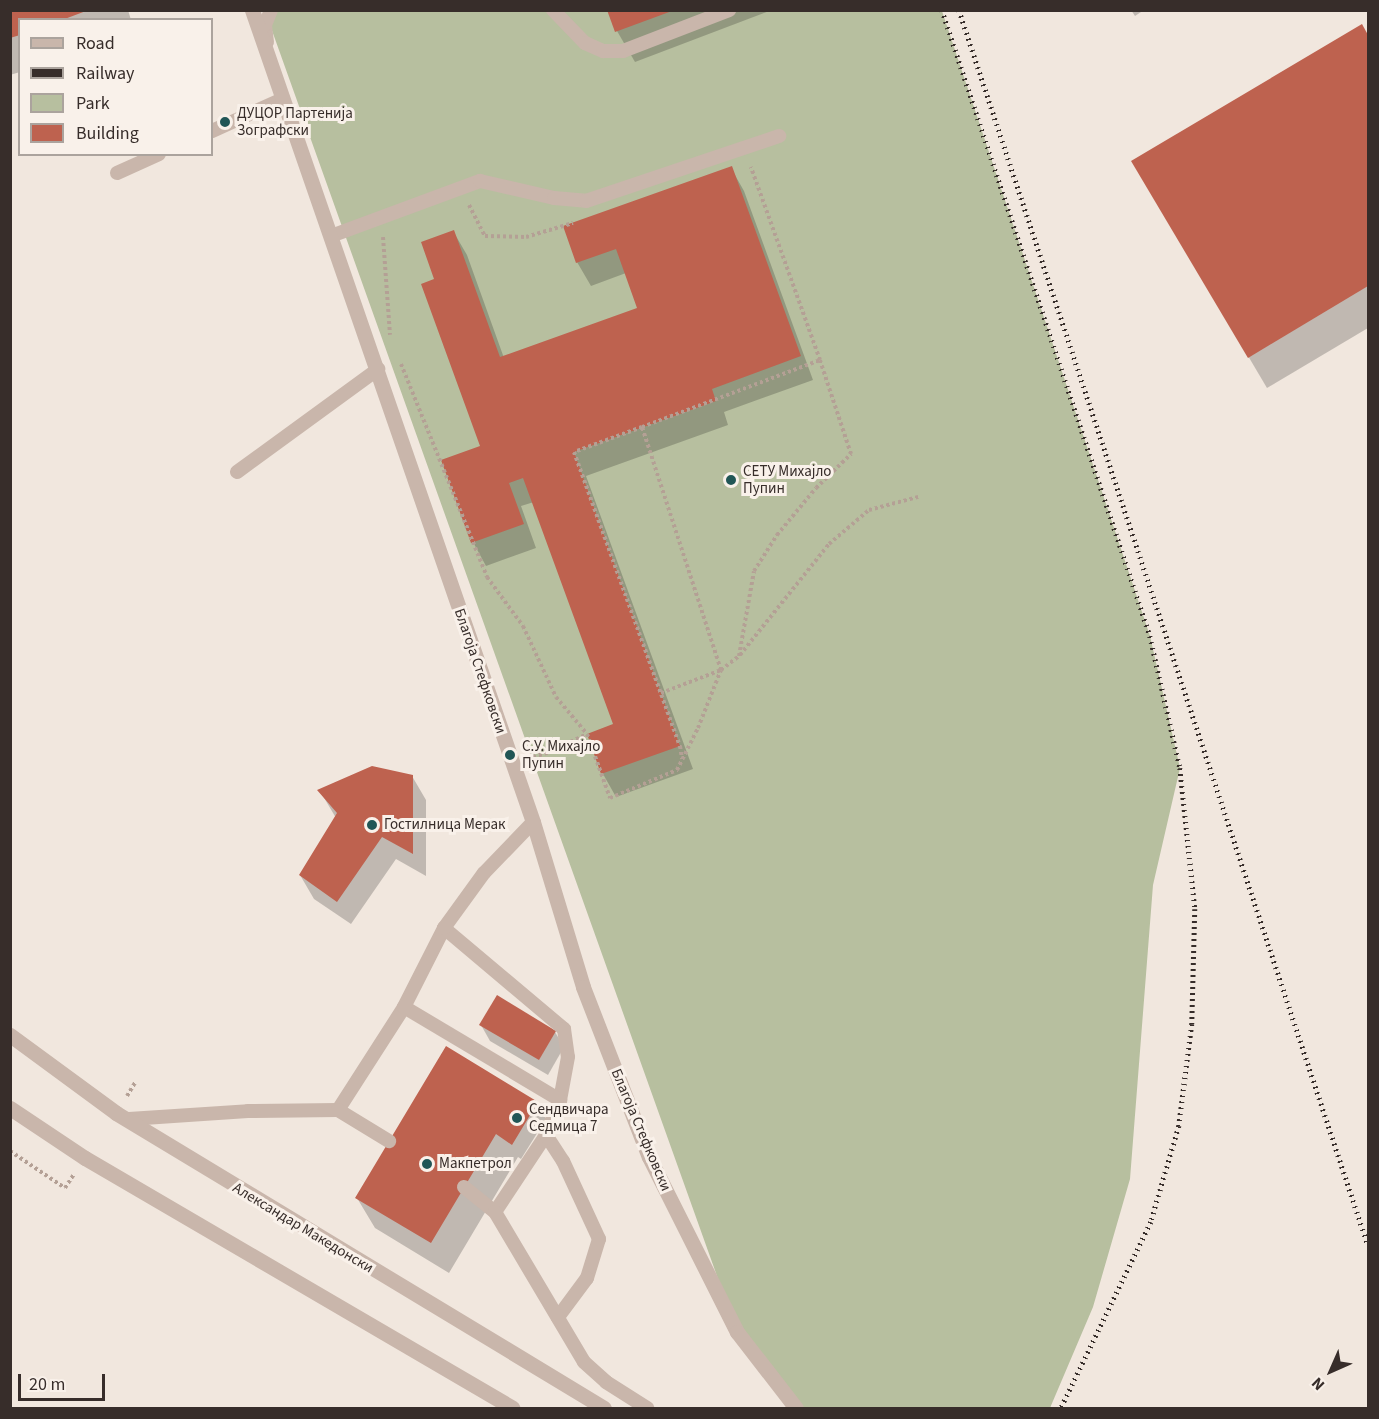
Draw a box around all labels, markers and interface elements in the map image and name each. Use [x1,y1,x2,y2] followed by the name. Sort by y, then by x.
[18,18,213,156] legend
[76,31,115,56] text: Road
[76,61,135,86] text: Railway
[76,91,110,116] text: Park
[237,104,353,139] place label: ДУЦОР Партенија Зографски
[218,115,232,129] marker: ДУЦОР Партенија Зографски
[76,121,139,146] text: Building
[743,462,831,497] place label: СЕТУ Михајло Пупин
[724,473,738,487] marker: СЕТУ Михајло Пупин
[450,606,510,736] street label: Благоја Стефковски
[522,737,600,772] place label: С.У. Михајло Пупин
[503,748,517,762] marker: С.У. Михајло Пупин
[384,816,505,834] place label: Гостилница Мерак
[365,818,379,832] marker: Гостилница Мерак
[607,1066,675,1194] street label: Благоја Стефковски
[529,1100,608,1135] place label: Сендвичара Седмица 7
[510,1111,524,1125] marker: Сендвичара Седмица 7
[439,1155,512,1173] place label: Макпетрол
[420,1157,434,1171] marker: Макпетрол
[229,1179,377,1277] street label: Александар Македонски
[1301,1341,1361,1401] north arrow
[21,1362,108,1400] scale bar
[29,1372,65,1397] text: 20 m
[1307,1372,1330,1395] text: N

